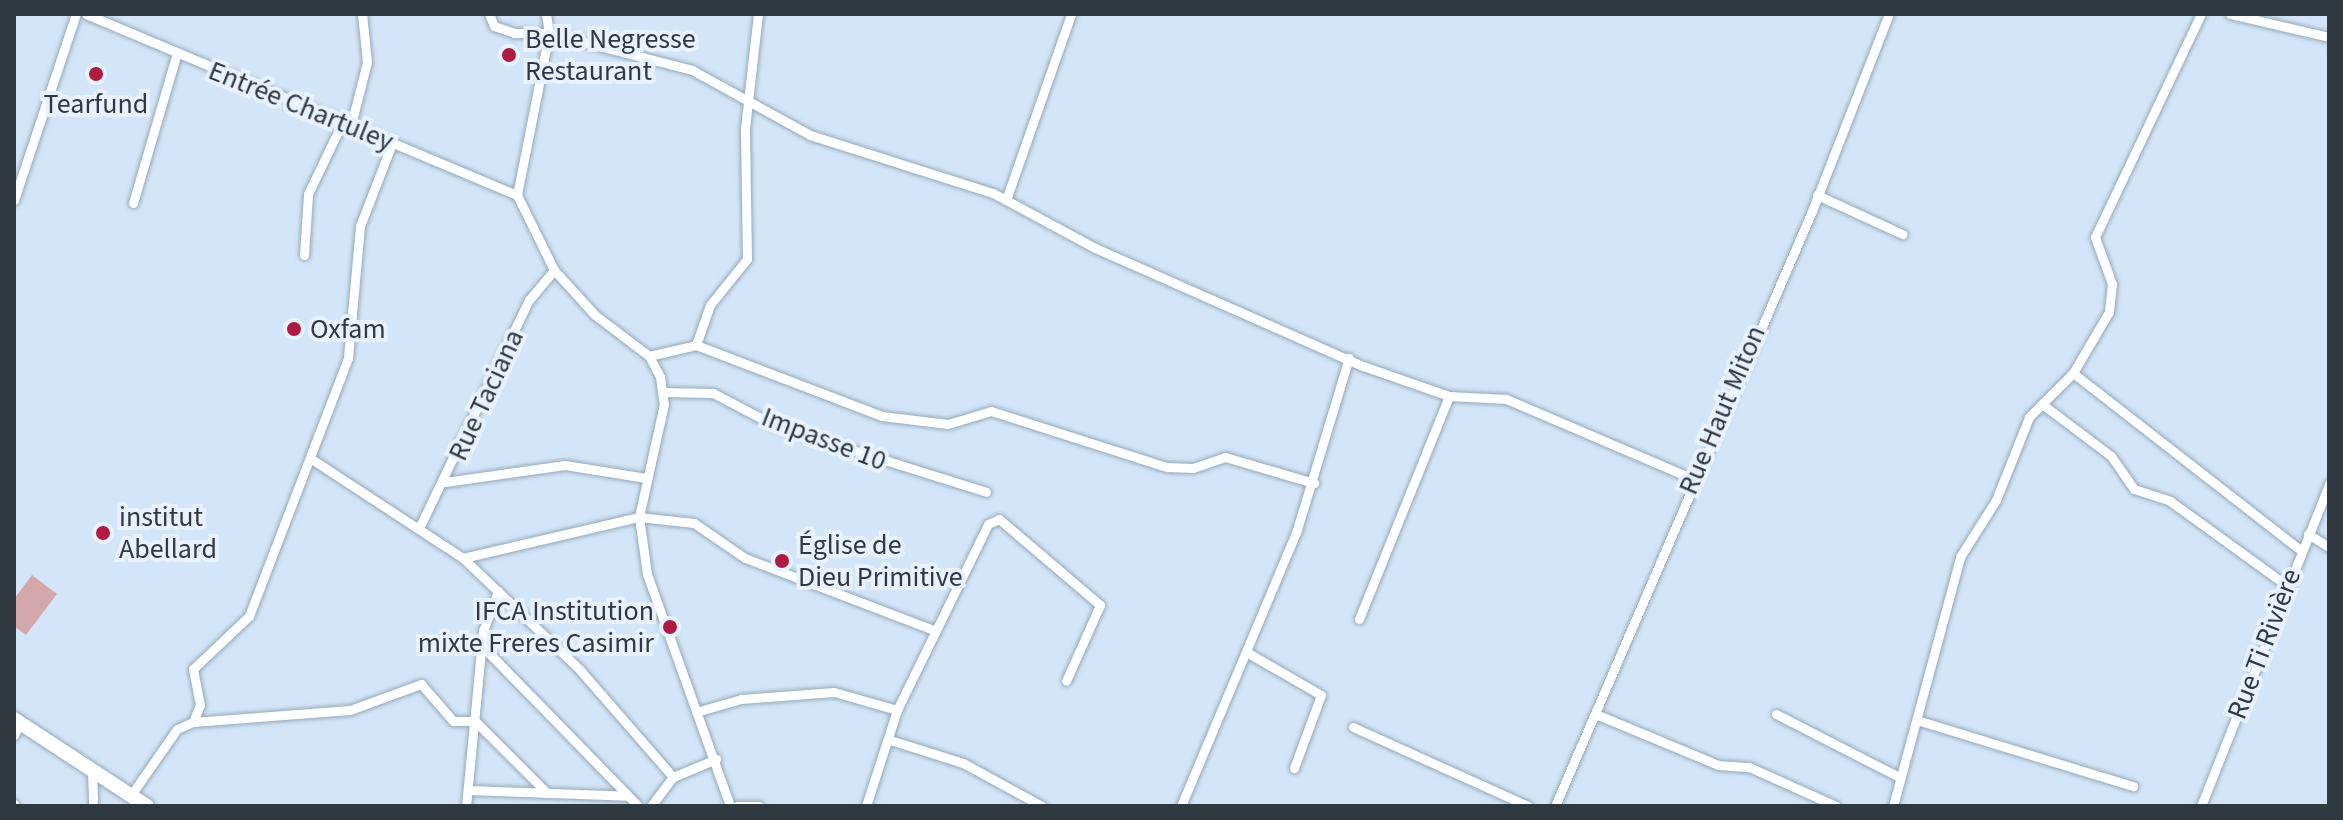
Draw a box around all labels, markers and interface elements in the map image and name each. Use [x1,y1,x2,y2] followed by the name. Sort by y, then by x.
[525,22,696,88] place label: Belle Negresse Restaurant
[500,46,518,64] marker: Belle Negresse Restaurant
[204,54,398,158] street label: Entrée Chartuley
[87,65,105,83] marker: Tearfund
[44,87,148,121] place label: Tearfund
[310,312,386,346] place label: Oxfam
[285,320,303,338] marker: Oxfam
[1671,321,1773,499] street label: Rue Haut Miton
[441,324,531,466] street label: Rue Taciana
[757,400,891,478] street label: Impasse 10
[119,500,217,566] place label: institut Abellard
[94,524,112,542] marker: institut Abellard
[798,528,963,594] place label: Église de Dieu Primitive
[773,552,791,570] marker: Église de Dieu Primitive
[2220,564,2308,724] street label: Rue Ti Rivière
[418,594,654,660] place label: IFCA Institution mixte Freres Casimir
[661,618,679,636] marker: IFCA Institution mixte Freres Casimir

